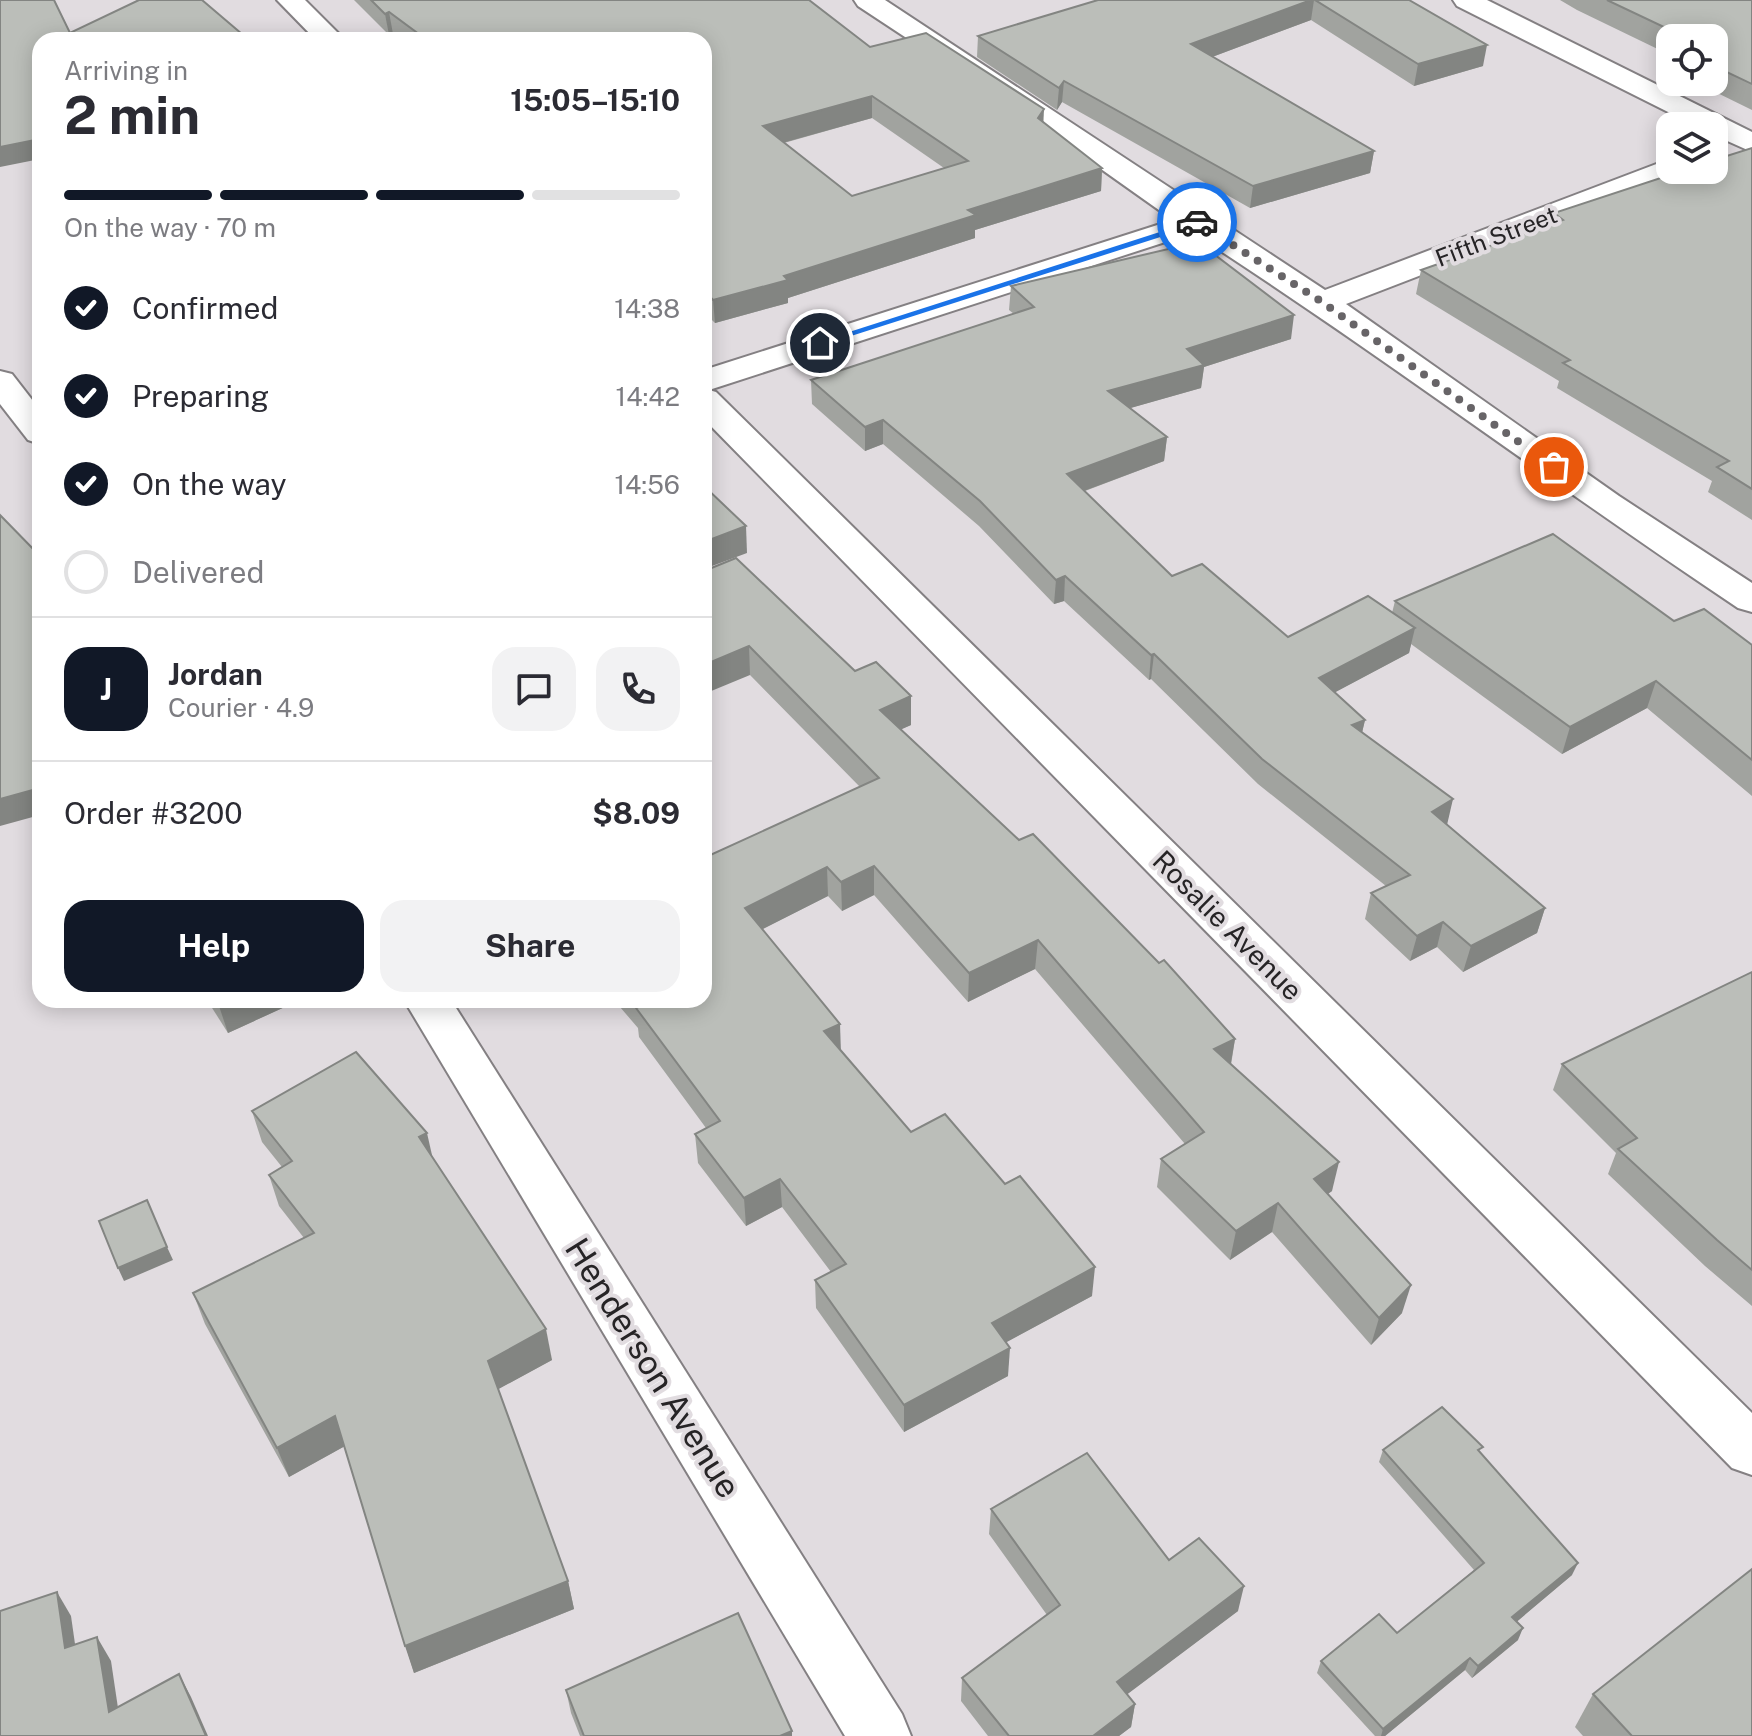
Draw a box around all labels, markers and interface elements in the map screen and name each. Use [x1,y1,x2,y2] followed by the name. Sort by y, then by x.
[1656,24,1728,184] map controls
[1656,24,1728,96] button: locate
[64,55,188,86] text: Arriving in
[510,82,680,118] text: 15:05–15:10
[64,85,200,146] text: 2 min
[1656,112,1728,184] button: layers
[1157,182,1237,262] courier
[1175,200,1219,244] icon: car
[1431,200,1561,272] street label: Fifth Street
[64,212,276,243] text: On the way · 70 m
[64,286,108,330] icon: check
[132,290,278,326] text: Confirmed
[614,293,680,324] text: 14:38
[786,309,854,377] pin
[798,321,842,365] icon: home
[64,374,108,418] icon: check
[132,378,269,414] text: Preparing
[616,381,680,412] text: 14:42
[1520,433,1588,501] pin
[1532,445,1576,489] icon: bag
[64,462,108,506] icon: check
[132,466,286,502] text: On the way
[614,469,680,500] text: 14:56
[132,554,264,590] text: Delivered
[492,647,576,731] button: chat
[596,647,680,731] button: phone
[168,656,263,692] text: Jordan
[100,671,112,707] text: J
[168,692,314,723] text: Courier · 4.9
[64,795,243,831] text: Order #3200
[592,795,680,831] text: $8.09
[1146,843,1310,1007] street label: Rosalie Avenue
[64,900,364,992] button: Help
[380,900,680,992] button: Share
[557,1231,749,1505] street label: Henderson Avenue

